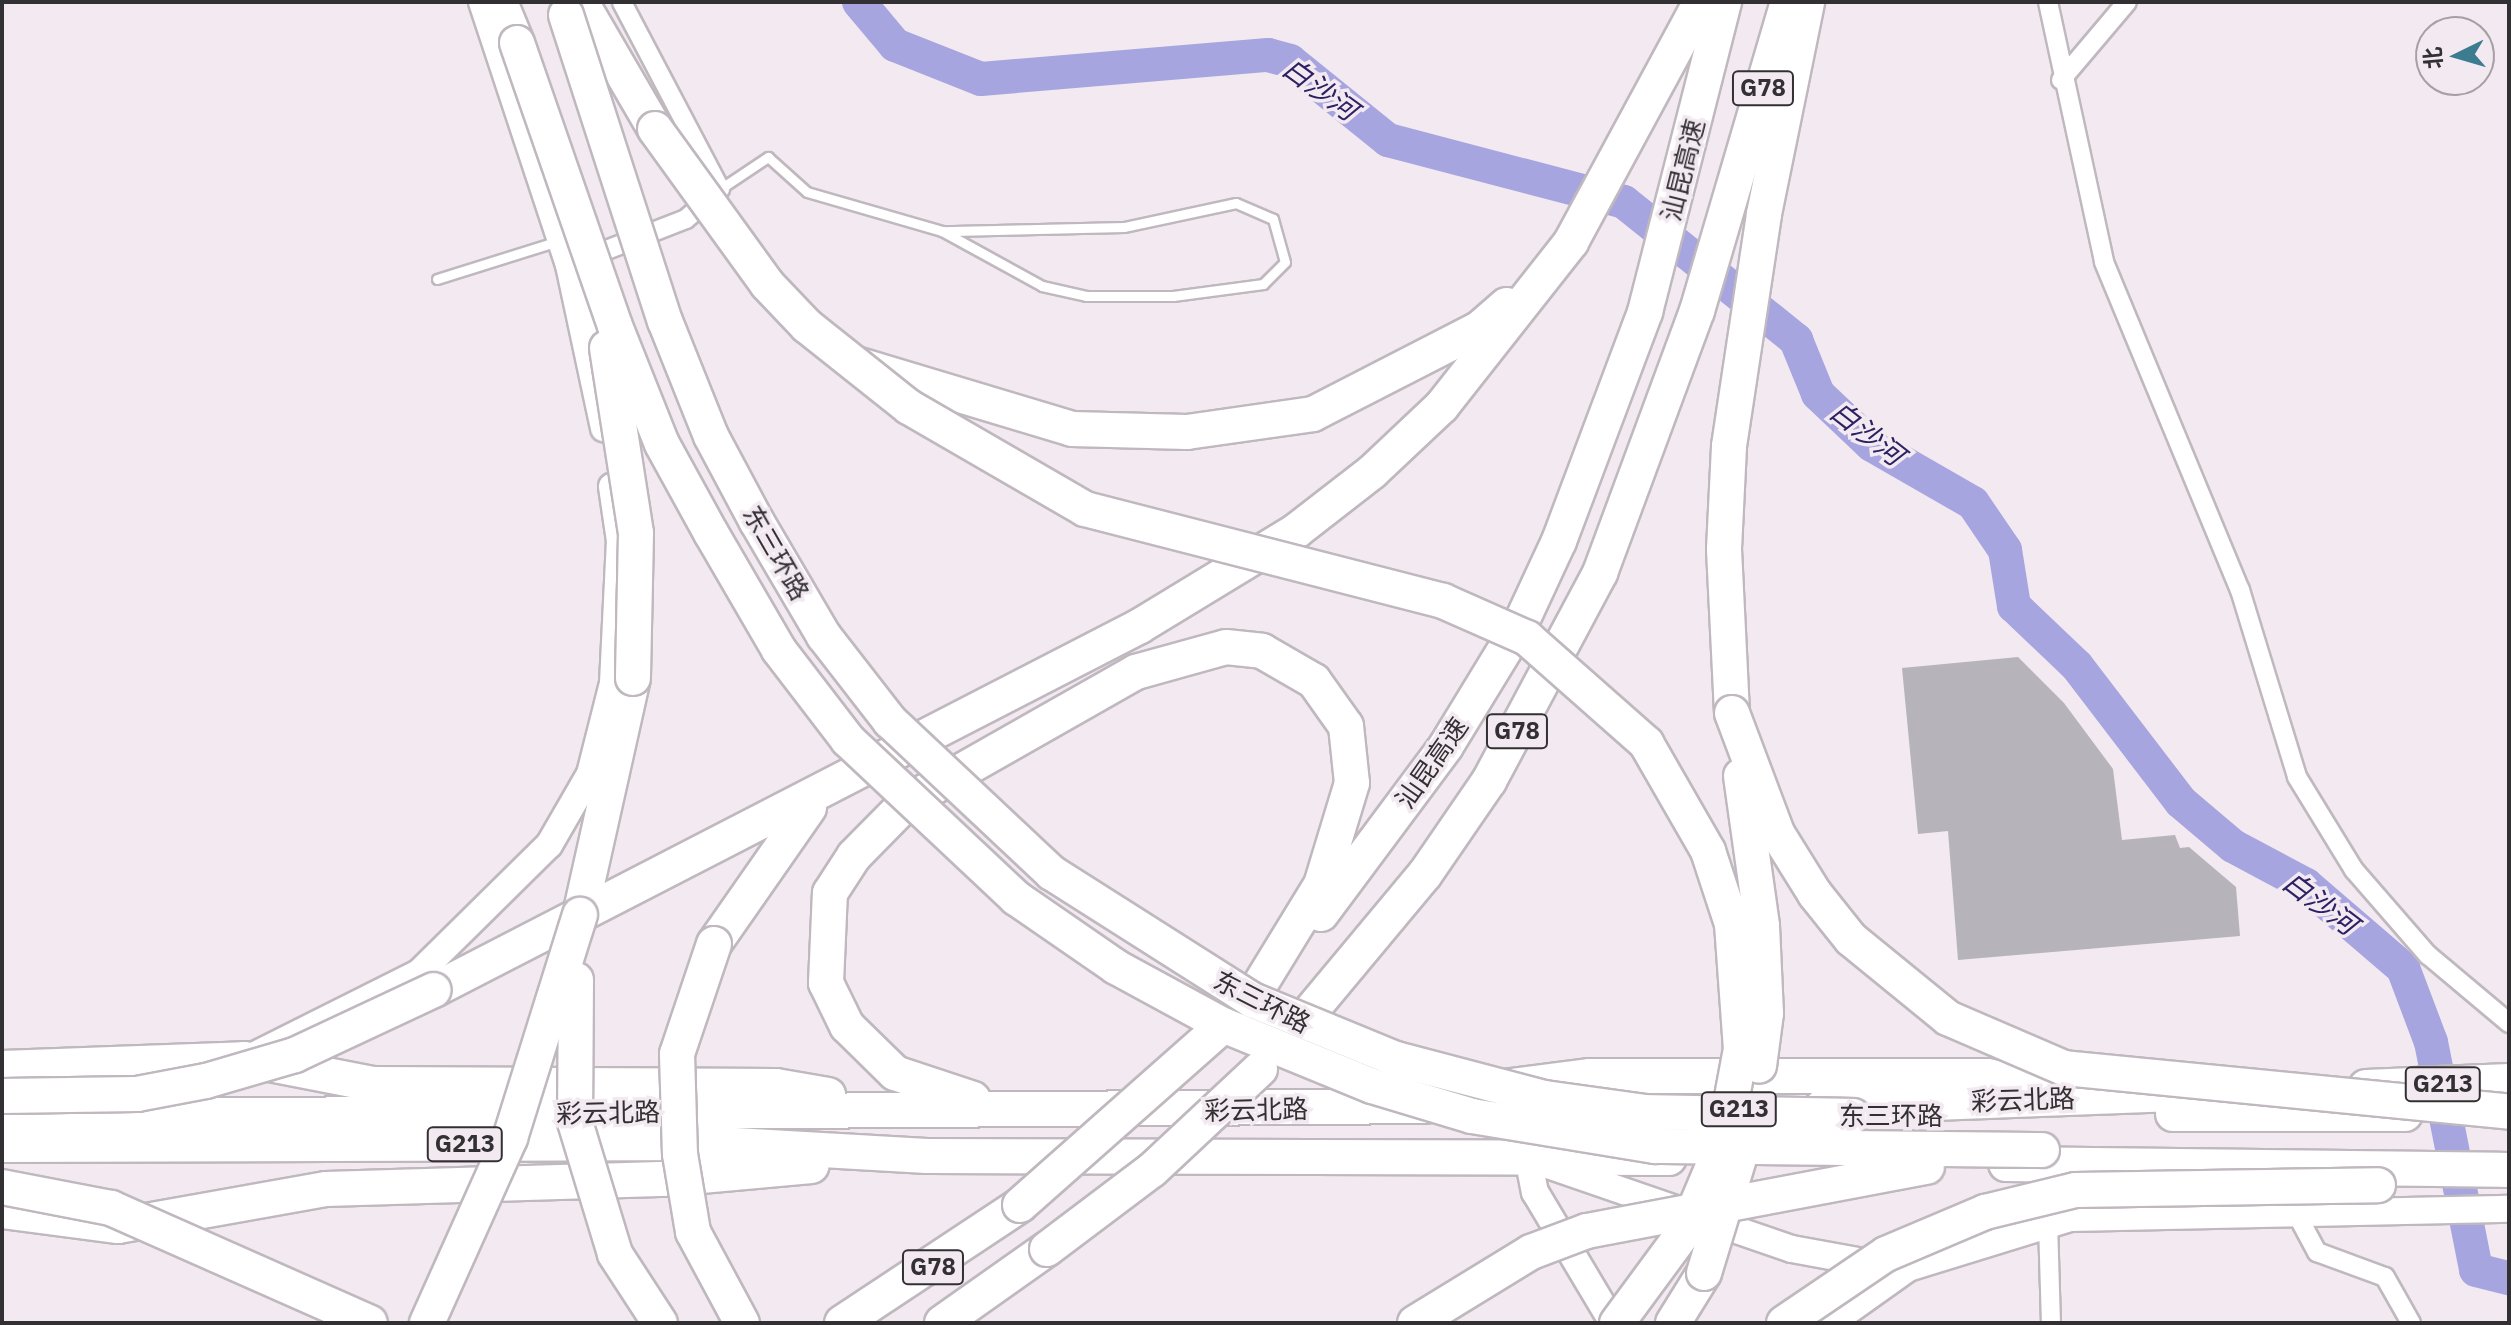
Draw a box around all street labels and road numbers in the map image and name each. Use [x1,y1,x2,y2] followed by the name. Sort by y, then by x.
[1731,68,1795,108] road number: G78
[1655,116,1711,224] street label: 汕昆高速
[736,500,816,606] street label: 东三环路
[1389,711,1475,815] street label: 汕昆高速
[1485,711,1549,751] road number: G78
[1209,964,1315,1040] street label: 东三环路
[2403,1064,2483,1104] road number: G213
[1970,1083,2076,1117] street label: 彩云北路
[1699,1089,1779,1129] road number: G213
[1204,1093,1308,1127] street label: 彩云北路
[556,1096,660,1130] street label: 彩云北路
[1839,1100,1943,1132] street label: 东三环路
[425,1124,505,1164] road number: G213
[901,1247,965,1287] road number: G78

